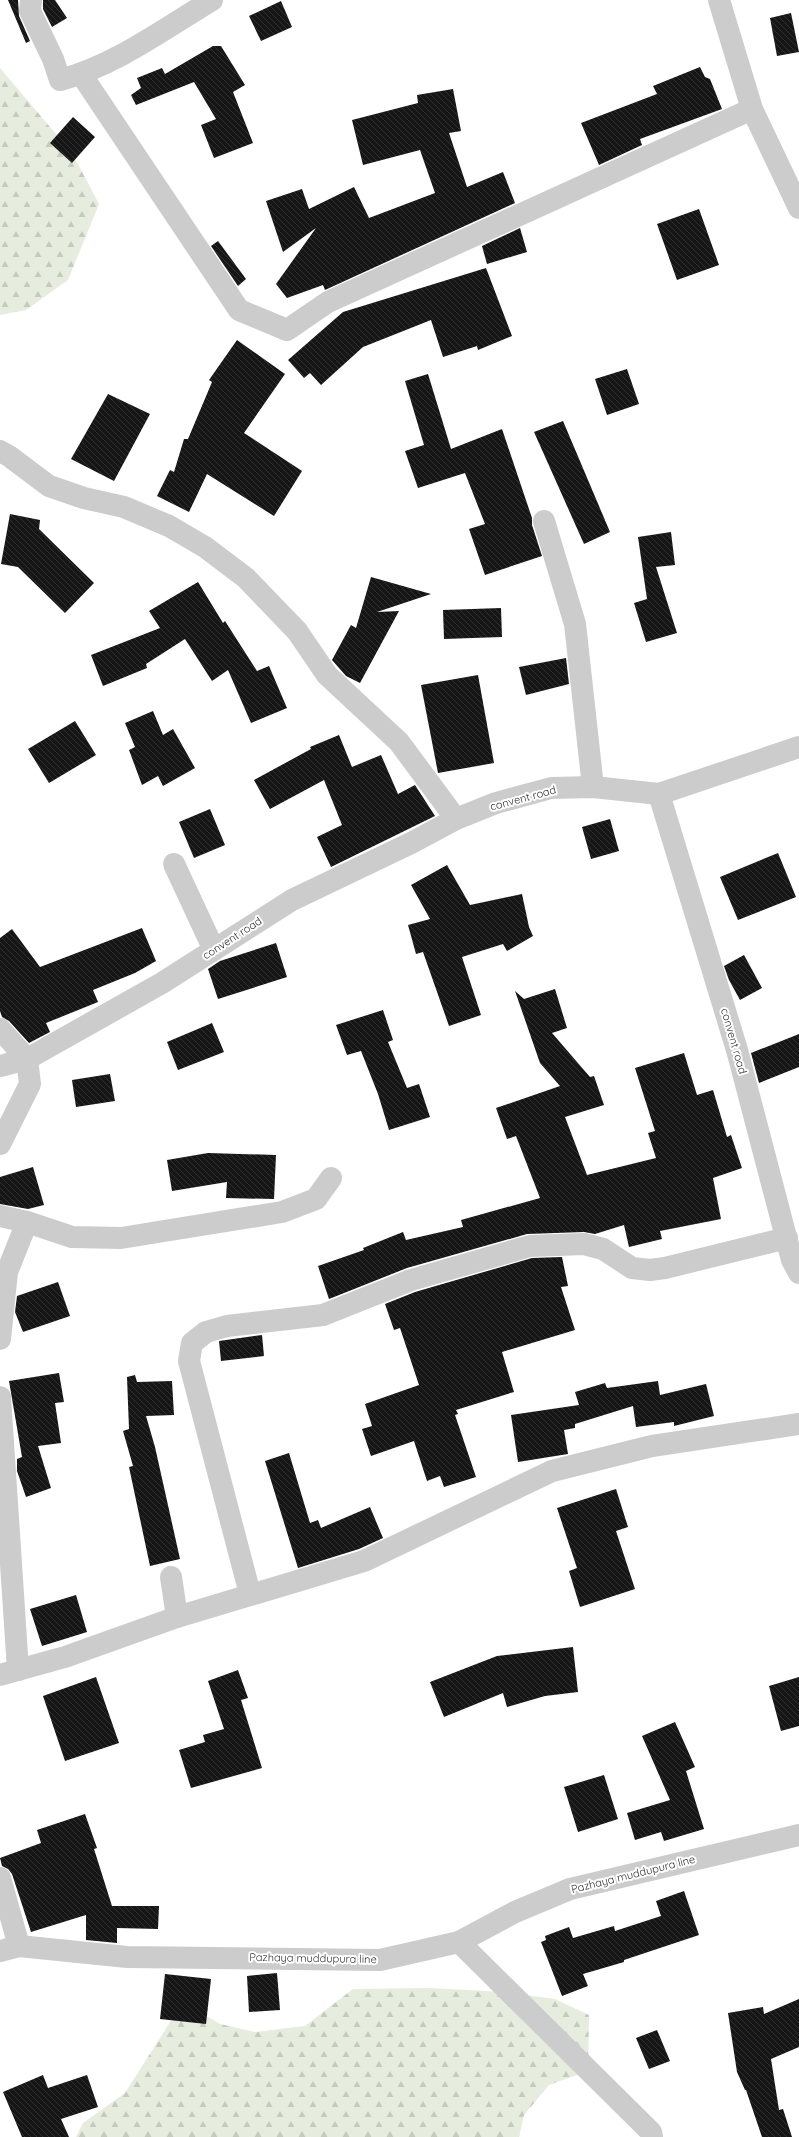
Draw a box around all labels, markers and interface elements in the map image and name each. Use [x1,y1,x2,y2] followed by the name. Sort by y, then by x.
[488,782,558,814] street label: convent road
[200,914,264,962] street label: convent road
[718,1007,750,1075] street label: convent road
[569,1852,697,1896] street label: Pazhaya muddupura line
[249,1950,377,1966] street label: Pazhaya muddupura line

